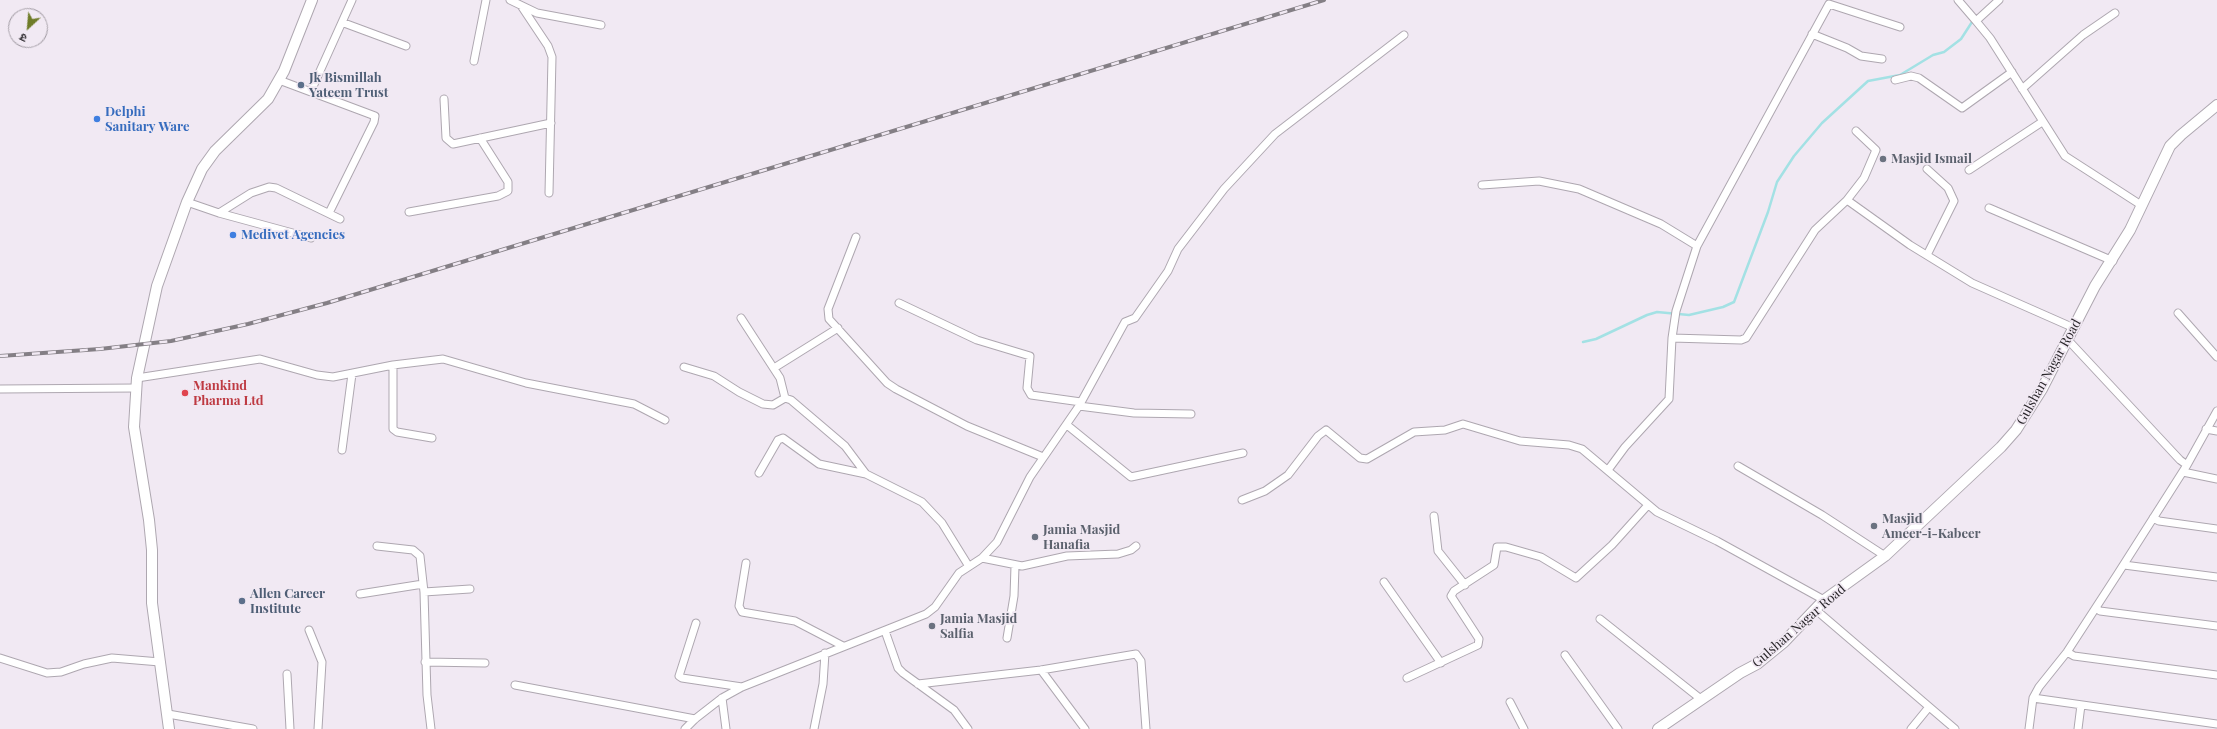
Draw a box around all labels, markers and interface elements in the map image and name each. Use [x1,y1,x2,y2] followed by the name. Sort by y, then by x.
[8,8,48,48] north arrow
[17,30,29,46] text: उ
[309,70,388,101] place label: Jk Bismillah Yateem Trust
[296,80,306,90] marker: Jk Bismillah Yateem Trust
[105,104,189,135] place label: Delphi Sanitary Ware
[92,114,102,124] marker: Delphi Sanitary Ware
[1891,151,1972,167] place label: Masjid Ismail
[1878,154,1888,164] marker: Masjid Ismail
[241,227,345,243] place label: Medivet Agencies
[228,230,238,240] marker: Medivet Agencies
[2013,316,2085,428] street label: Gulshan Nagar Road
[193,378,264,409] place label: Mankind Pharma Ltd
[180,388,190,398] marker: Mankind Pharma Ltd
[1882,511,1980,542] place label: Masjid Ameer-i-Kabeer
[1869,521,1879,531] marker: Masjid Ameer-i-Kabeer
[1043,522,1120,553] place label: Jamia Masjid Hanafia
[1030,532,1040,542] marker: Jamia Masjid Hanafia
[1749,581,1849,671] street label: Gulshan Nagar Road
[250,586,325,617] place label: Allen Career Institute
[237,596,247,606] marker: Allen Career Institute
[940,611,1017,642] place label: Jamia Masjid Salfia
[927,621,937,631] marker: Jamia Masjid Salfia

